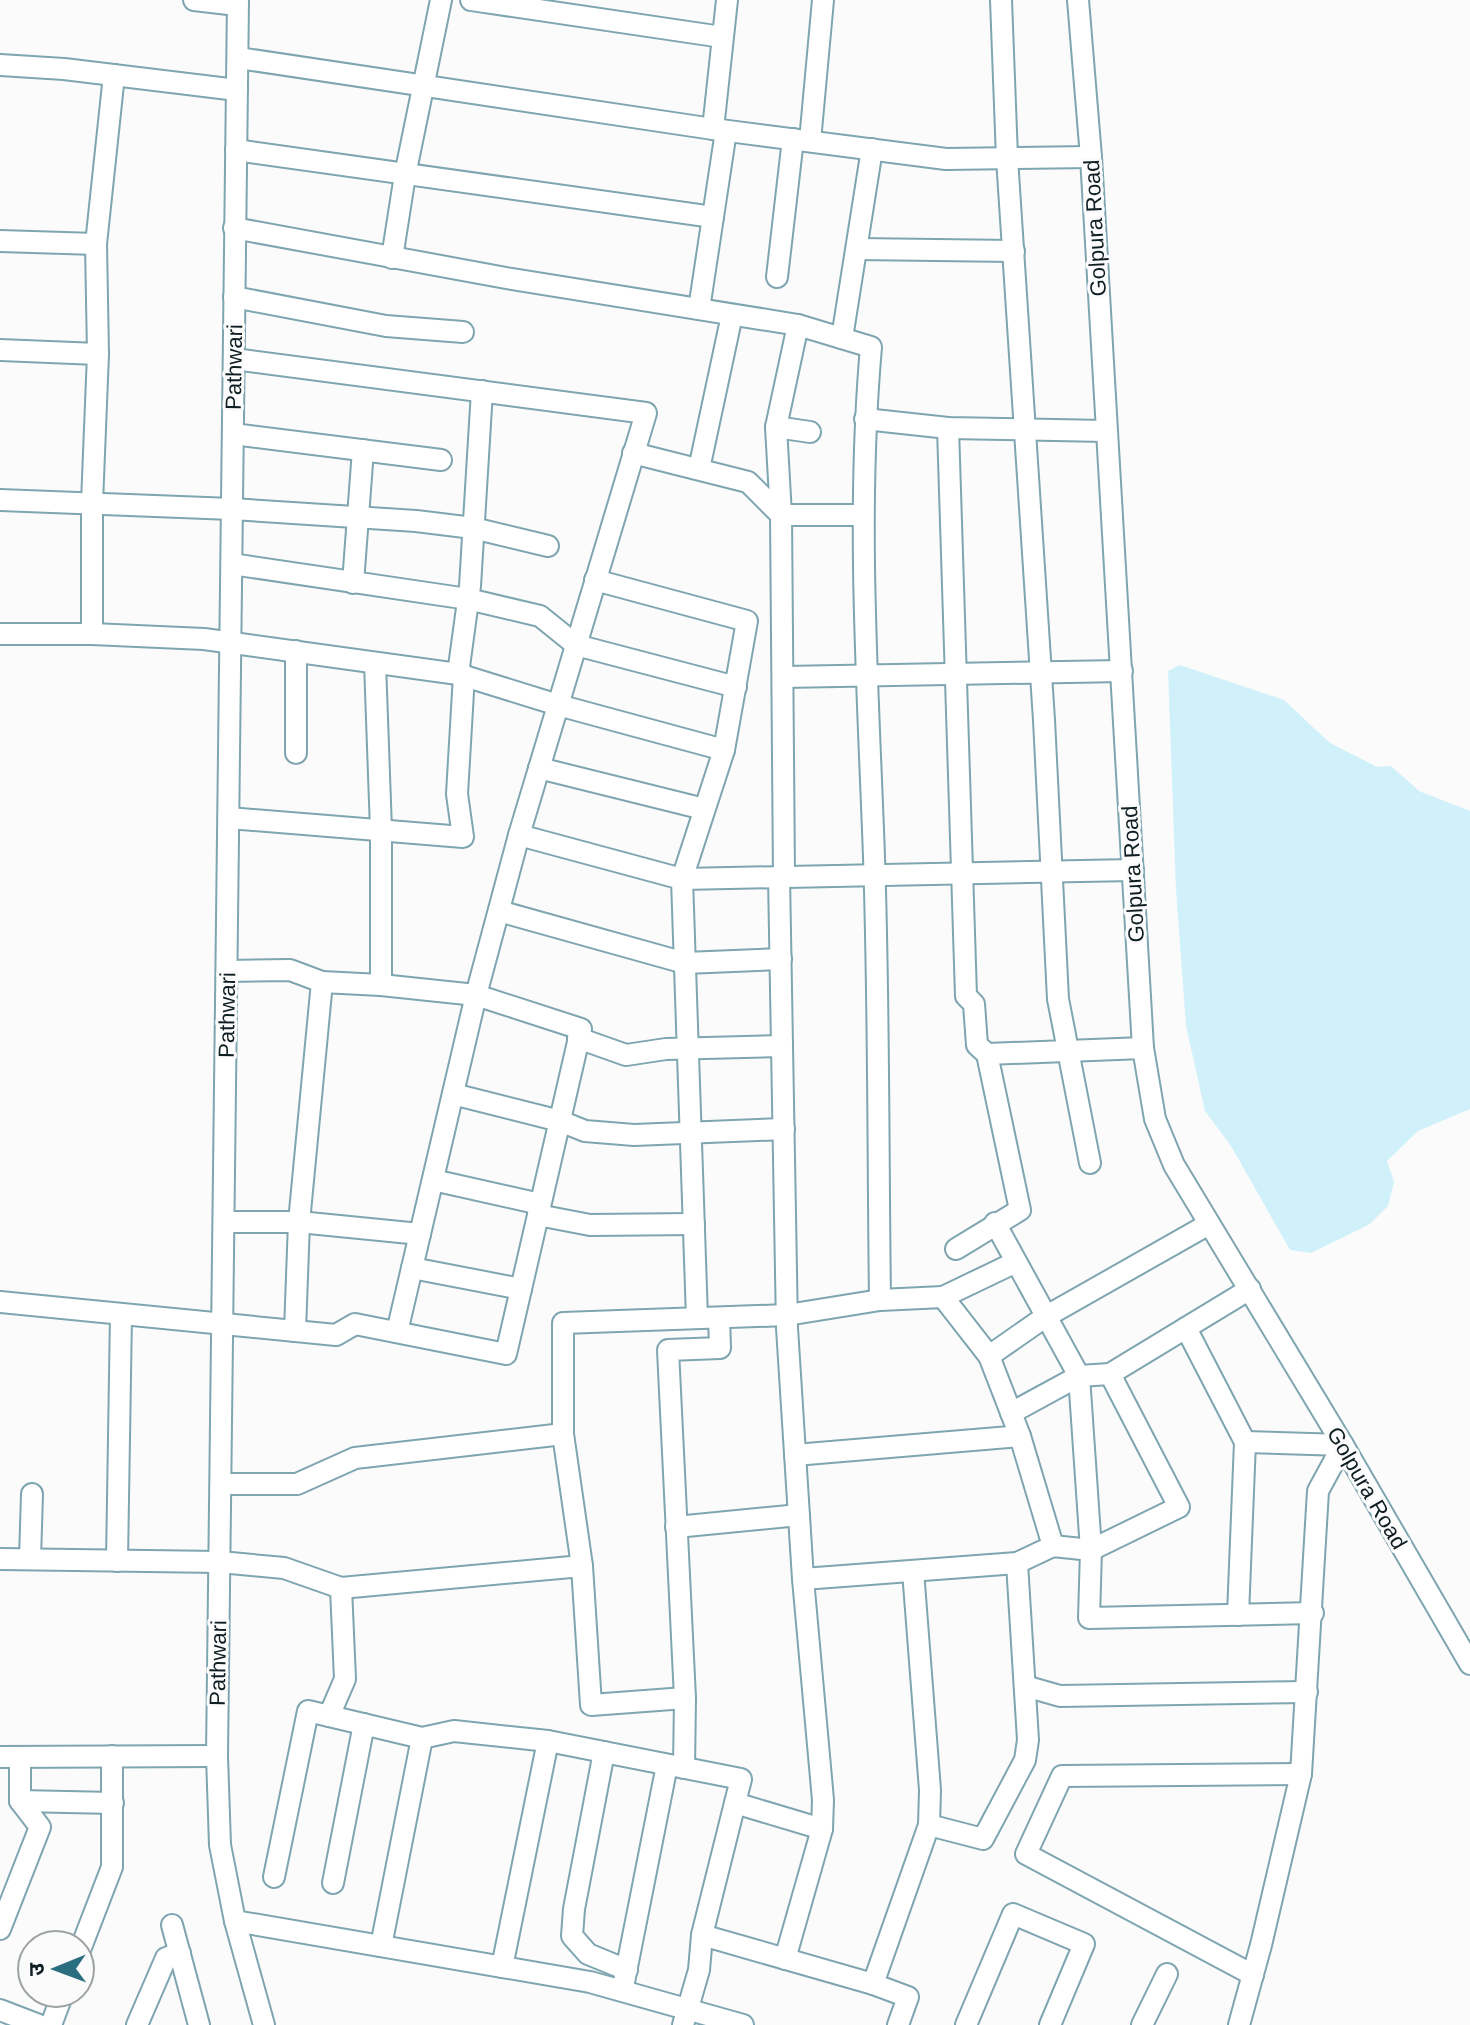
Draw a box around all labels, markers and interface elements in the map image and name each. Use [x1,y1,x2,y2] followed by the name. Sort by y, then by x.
[1079,159,1111,297] street label: Golpura Road
[221,324,247,410] street label: Pathwari
[1117,805,1149,943] street label: Golpura Road
[214,972,240,1058] street label: Pathwari
[1322,1422,1412,1554] street label: Golpura Road
[205,1620,231,1706] street label: Pathwari
[16,1929,96,2009] north arrow
[24,1962,49,1976] text: उ

